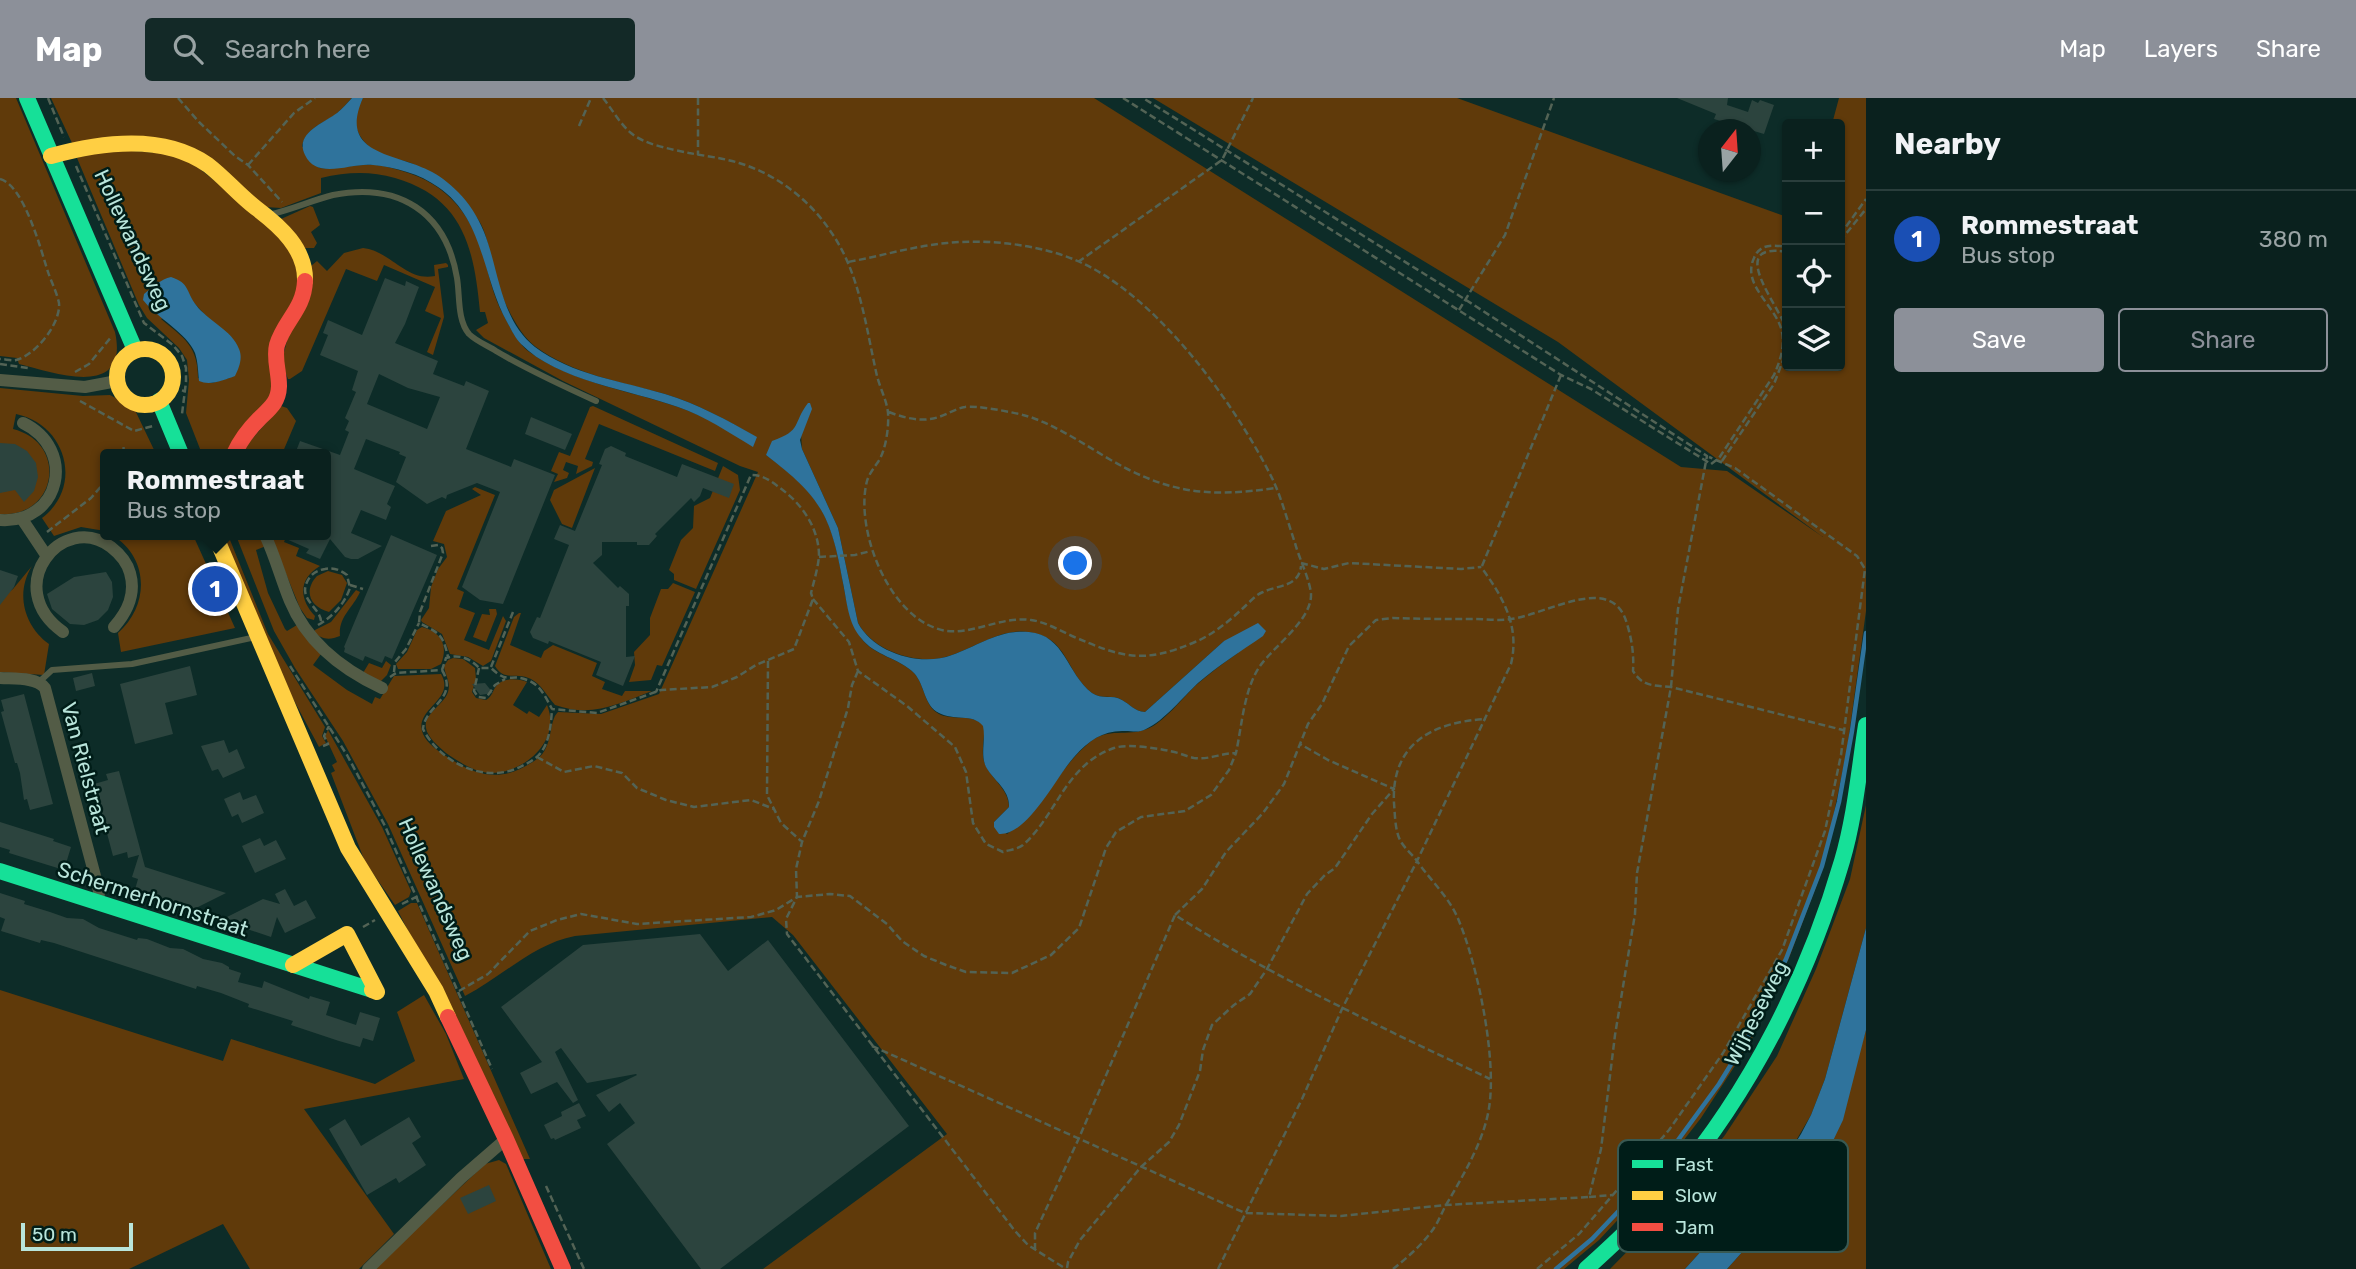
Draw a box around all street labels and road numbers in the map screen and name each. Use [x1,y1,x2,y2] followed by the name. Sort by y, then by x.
[89,165,177,315] street label: Hollewandsweg
[56,699,116,837] street label: Van Rielstraat
[393,814,479,964] street label: Hollewandsweg
[54,856,252,942] street label: Schermerhornstraat
[1719,956,1793,1070] street label: Wijheseweg

